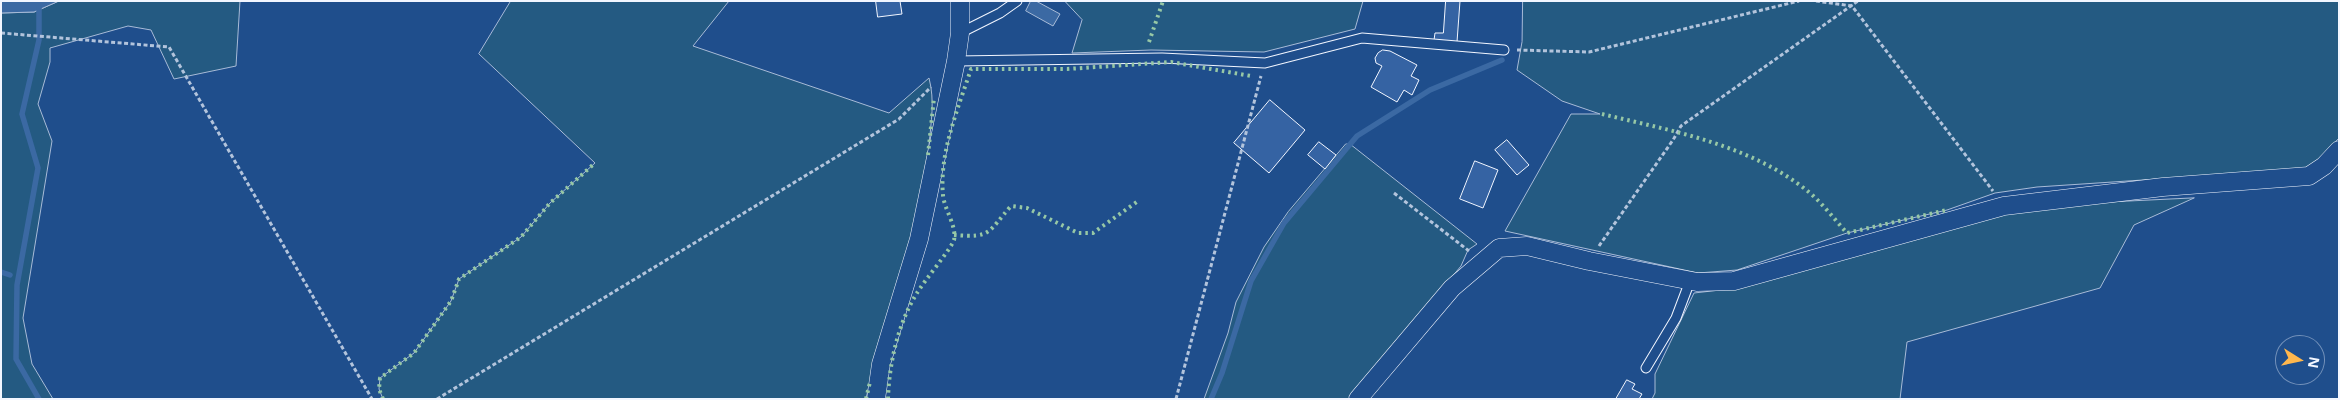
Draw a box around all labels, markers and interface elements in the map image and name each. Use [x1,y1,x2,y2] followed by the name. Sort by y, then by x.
[2275,335,2325,385] north arrow
[2304,355,2325,370] text: N

